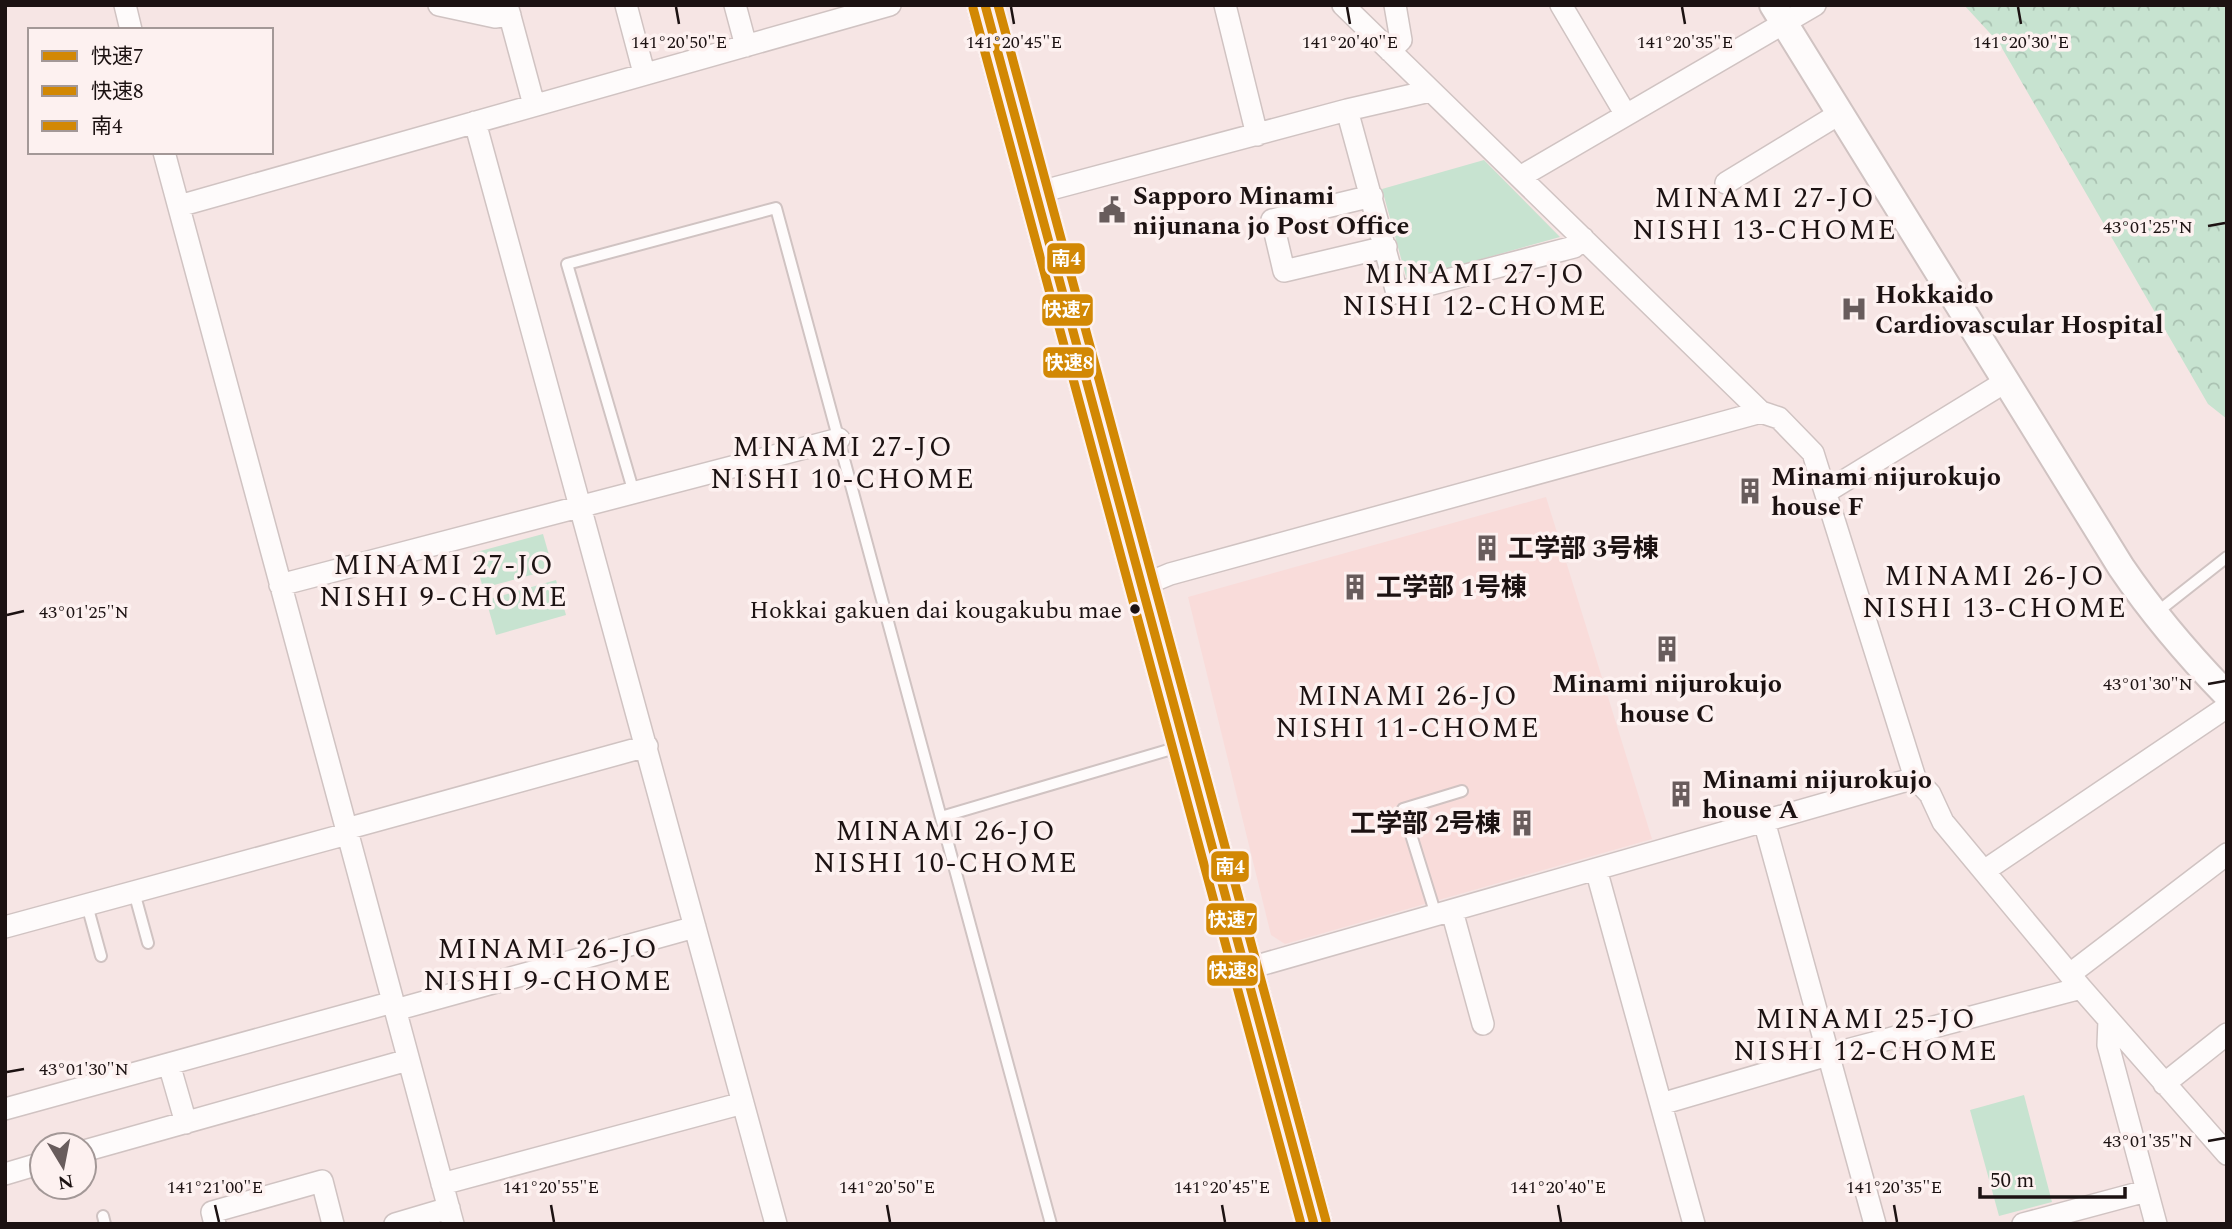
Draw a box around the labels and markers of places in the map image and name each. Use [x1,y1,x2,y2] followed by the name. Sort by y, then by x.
[1133,176,1410,246] place label: Sapporo Minami nijunana jo Post Office
[1097,195,1127,225] public building icon: Sapporo Minami nijunana jo Post Office
[1875,275,2164,345] place label: Hokkaido Cardiovascular Hospital
[1839,294,1869,324] hospital icon: Hokkaido Cardiovascular Hospital
[1771,457,2001,527] place label: Minami nijurokujo house F
[1735,476,1765,506] building icon: Minami nijurokujo house F
[1508,529,1659,569] place label: 工学部 3号棟
[1472,533,1502,563] building icon: 工学部 3号棟
[1376,568,1527,608] place label: 工学部 1号棟
[1340,572,1370,602] building icon: 工学部 1号棟
[750,593,1122,629] place label: Hokkai gakuen dai kougakubu mae
[1128,602,1142,616] marker: Hokkai gakuen dai kougakubu mae
[1652,634,1682,664] building icon: Minami nijurokujo house C
[1552,664,1782,734] place label: Minami nijurokujo house C
[1702,760,1932,830] place label: Minami nijurokujo house A
[1666,779,1696,809] building icon: Minami nijurokujo house A
[1350,804,1501,844] place label: 工学部 2号棟
[1507,808,1537,838] building icon: 工学部 2号棟

